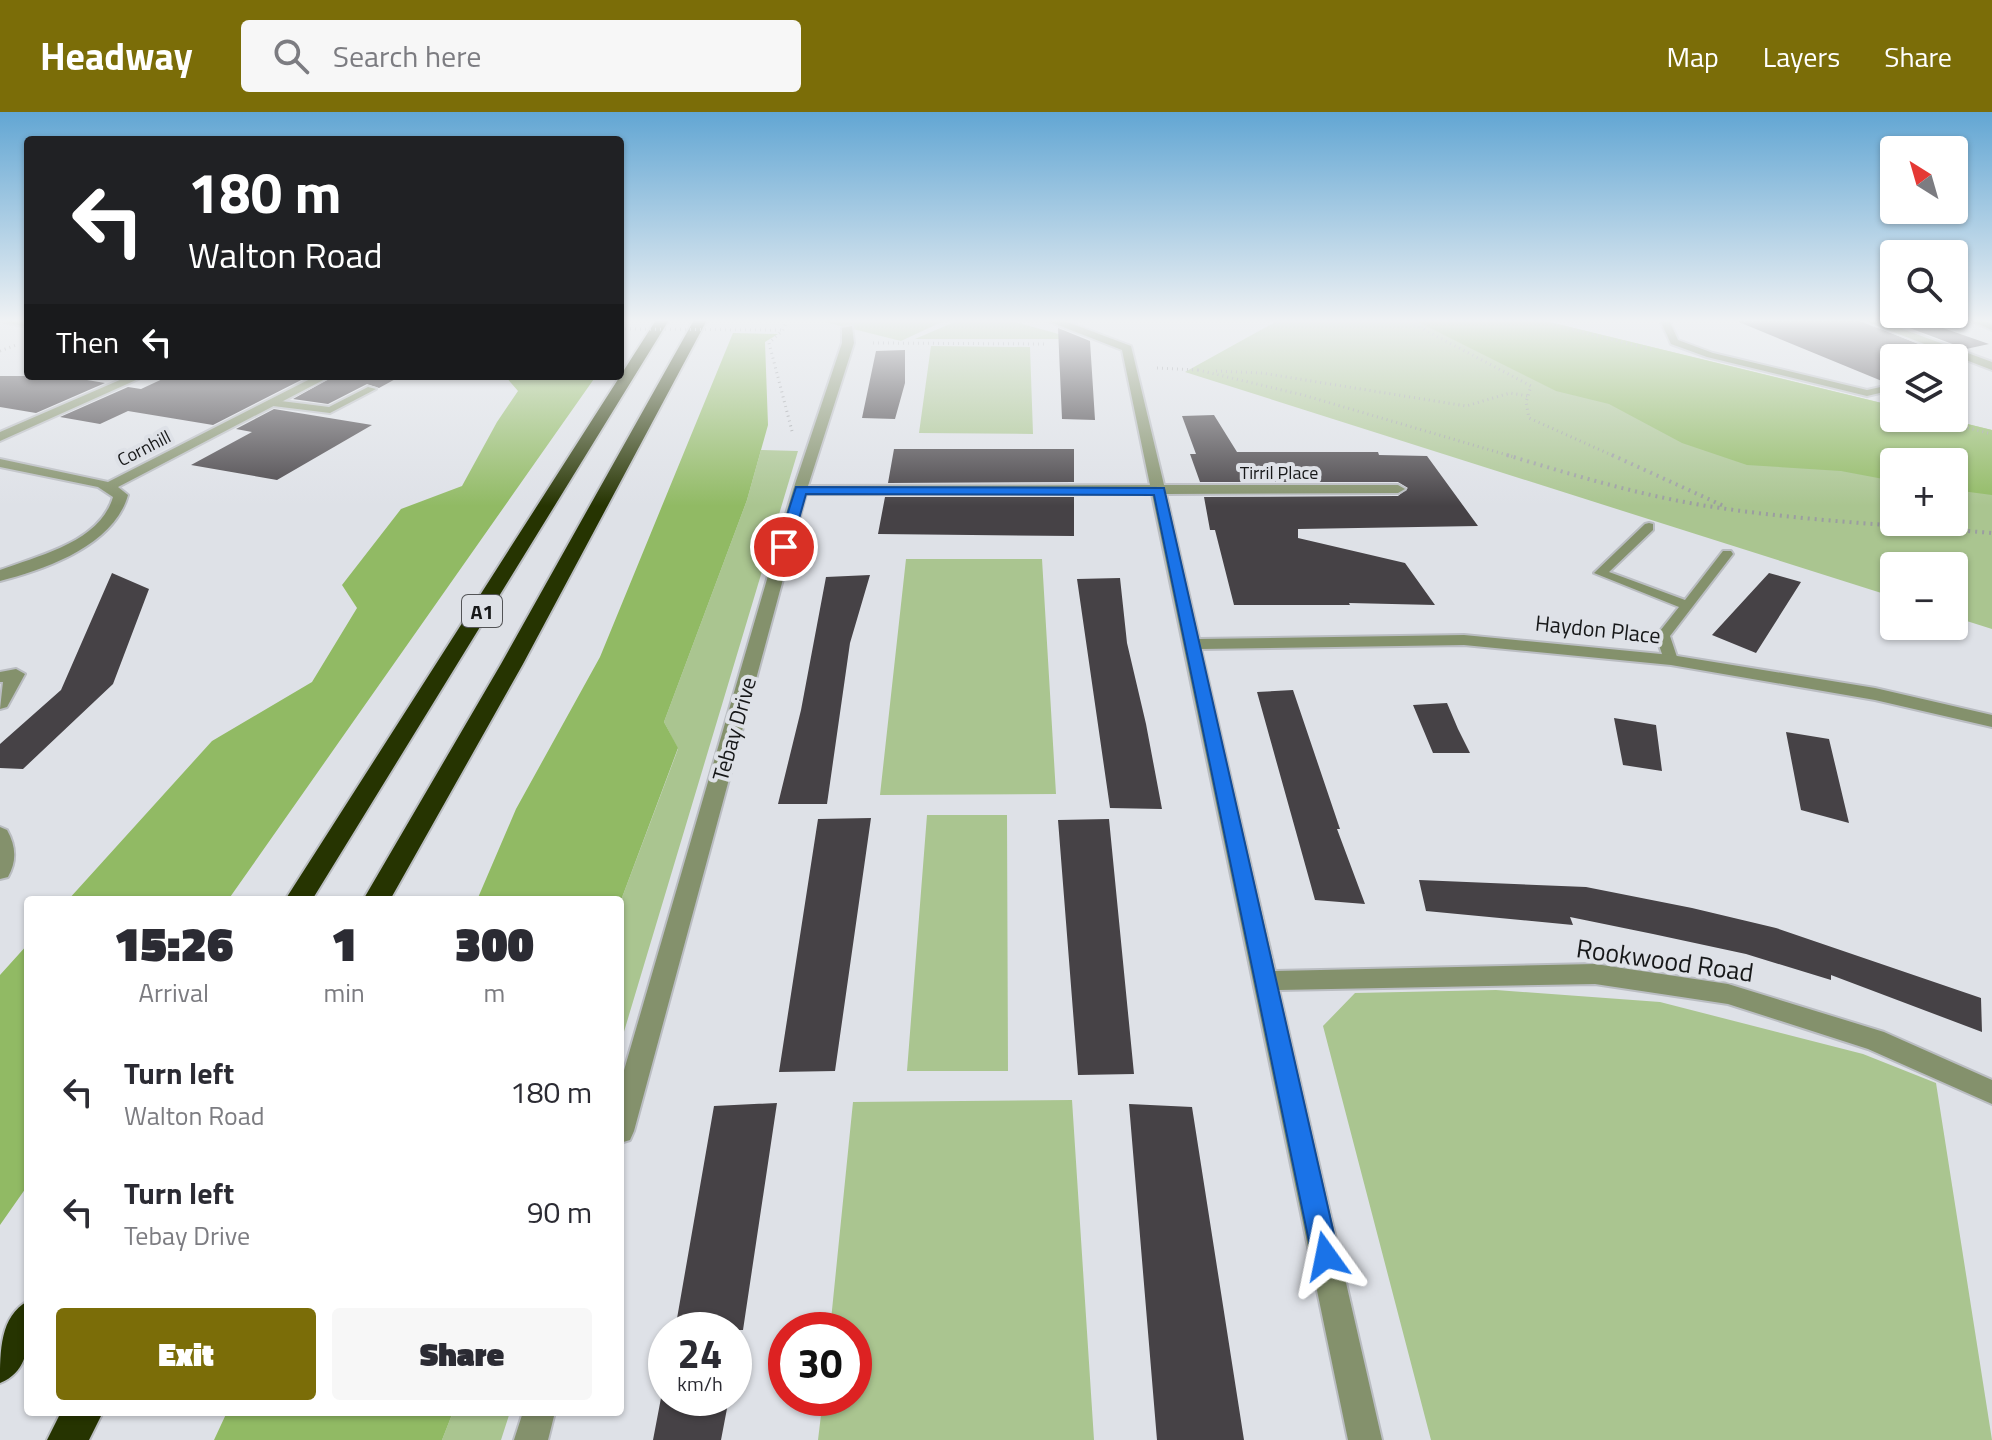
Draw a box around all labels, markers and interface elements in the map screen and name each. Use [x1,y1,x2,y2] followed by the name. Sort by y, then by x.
[241,20,801,92] search box
[40,27,193,85] text: Headway
[333,33,481,79] text: Search here
[269,34,313,78] icon: search
[1666,35,1719,78] text: Map
[1763,35,1840,78] text: Layers
[1884,35,1952,78] text: Share
[1880,136,1968,224] north arrow
[1880,136,1968,640] map controls
[188,150,341,235] text: 180 m
[56,168,160,272] icon: left
[188,227,383,282] text: Walton Road
[1880,240,1968,328] button: search
[56,319,119,365] text: Then
[135,320,179,364] icon: left
[1880,344,1968,432] button: layers
[113,423,175,473] street label: Cornhill
[1880,448,1968,536] button: +
[1240,459,1318,486] street label: Tirril Place
[750,513,818,581] pin
[762,525,806,569] icon: arrive
[1880,552,1968,640] button: −
[462,595,502,627] road number: A1
[1534,606,1662,652] street label: Haydon Place
[703,673,765,785] street label: Tebay Drive
[114,907,233,980] text: 15:26
[331,907,357,980] text: 1
[455,907,534,980] text: 300
[1574,928,1756,992] street label: Rookwood Road
[138,973,209,1012] text: Arrival
[323,973,365,1012] text: min
[484,973,505,1012] text: m
[124,1050,234,1096] text: Turn left
[510,1069,592,1115] text: 180 m
[56,1070,100,1114] icon: left
[124,1096,265,1135] text: Walton Road
[124,1170,234,1216] text: Turn left
[527,1189,592,1235] text: 90 m
[56,1190,100,1234] icon: left
[1284,1214,1368,1298] position arrow
[124,1216,250,1255] text: Tebay Drive
[56,1308,316,1400] button: Exit
[332,1308,592,1400] button: Share
[768,1312,872,1416] speed limit sign: 30
[678,1323,722,1384] text: 24
[677,1368,723,1399] text: km/h

